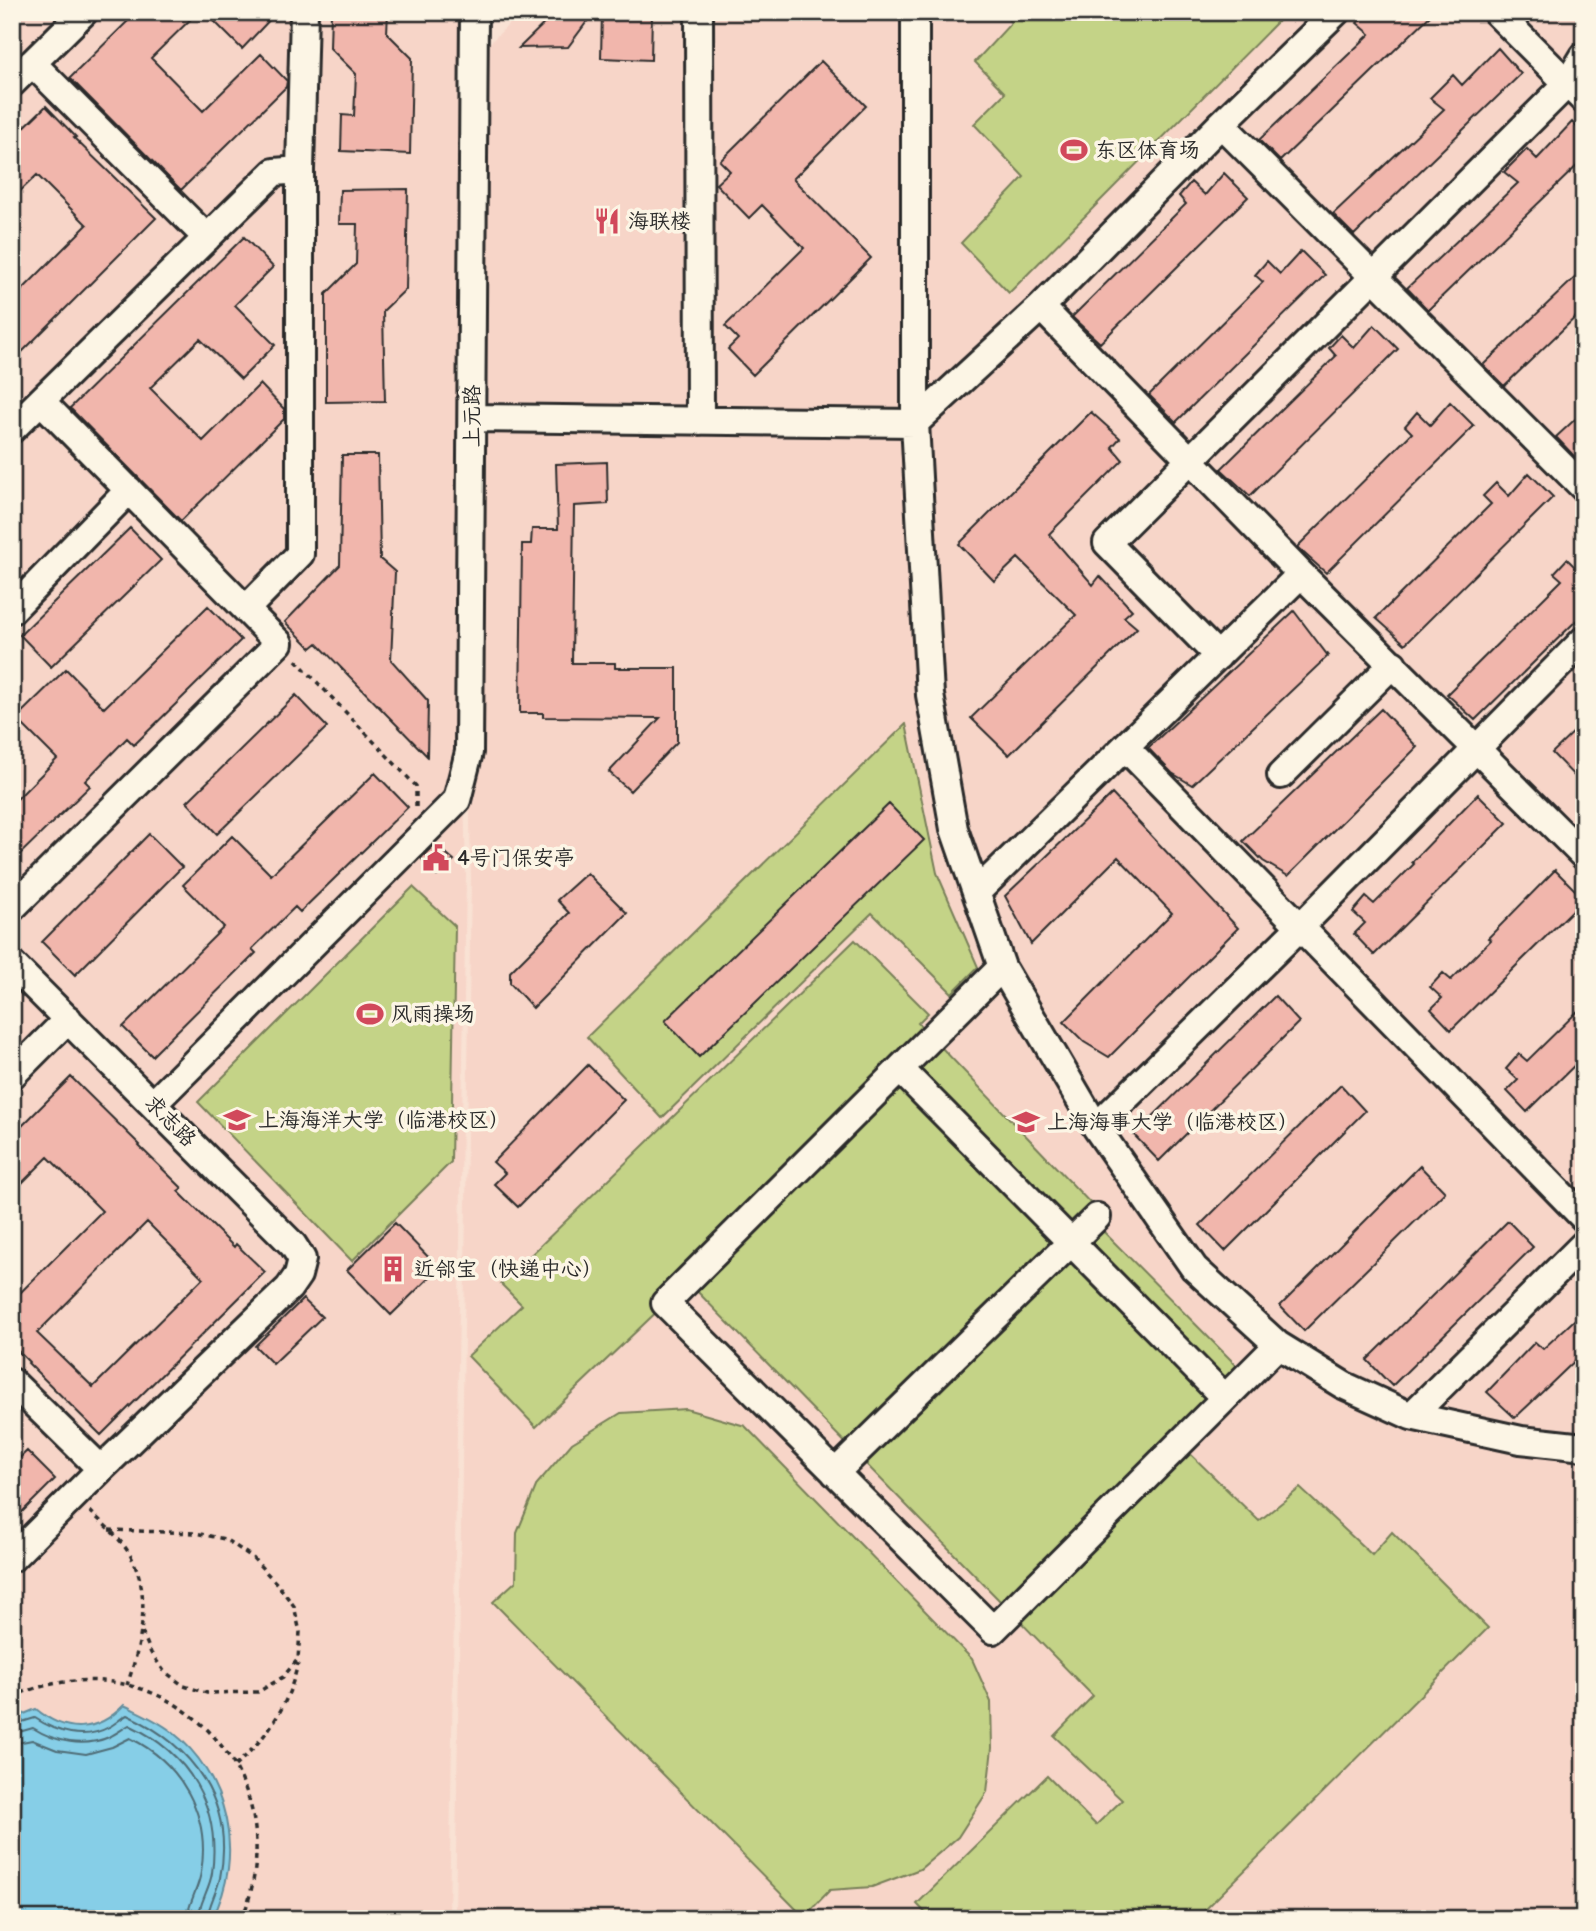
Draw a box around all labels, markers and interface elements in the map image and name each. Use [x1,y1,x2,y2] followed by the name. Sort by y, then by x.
[1059,135,1089,165] sports icon: 东区体育场
[1095,138,1200,163] place label: 东区体育场
[592,206,622,236] restaurant icon: 海联楼
[628,209,691,234] place label: 海联楼
[460,385,485,448] street label: 上元路
[421,843,451,873] public building icon: 4号门保安亭
[457,846,575,871] place label: 4号门保安亭
[355,999,385,1029] sports icon: 风雨操场
[391,1002,475,1027] place label: 风雨操场
[139,1090,201,1152] street label: 求志路
[222,1105,252,1135] school or university icon: 上海海洋大学（临港校区）
[1011,1107,1041,1137] school or university icon: 上海海事大学（临港校区）
[258,1108,510,1133] place label: 上海海洋大学（临港校区）
[1047,1110,1299,1135] place label: 上海海事大学（临港校区）
[378,1254,408,1284] building icon: 近邻宝（快递中心）
[414,1257,603,1282] place label: 近邻宝（快递中心）

